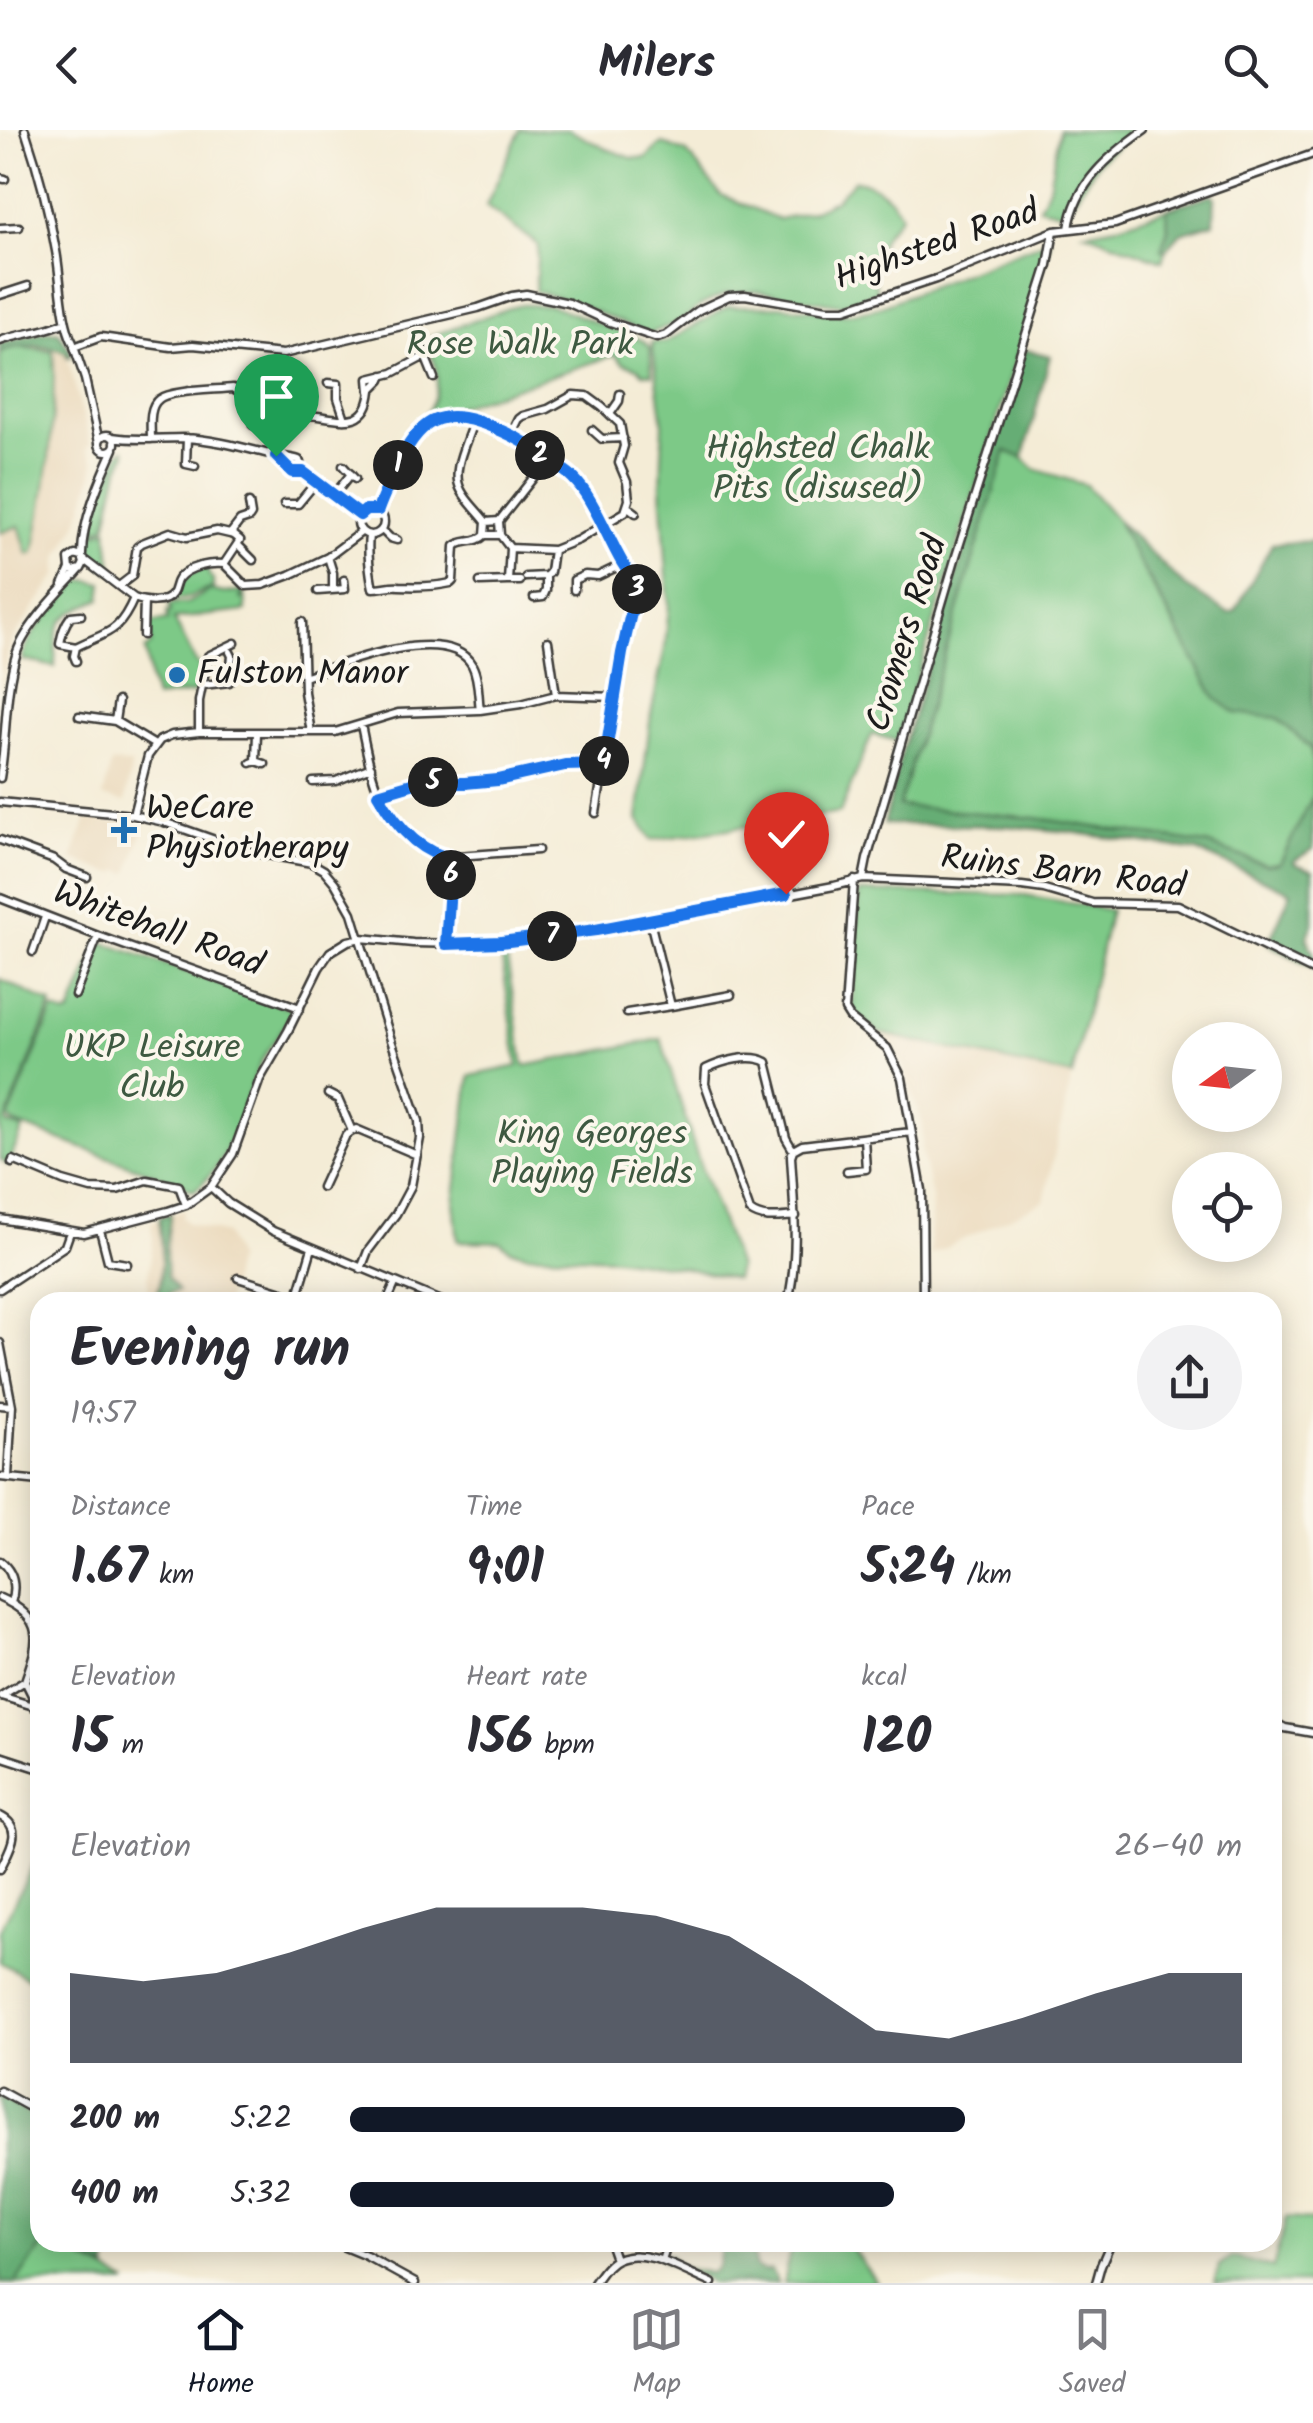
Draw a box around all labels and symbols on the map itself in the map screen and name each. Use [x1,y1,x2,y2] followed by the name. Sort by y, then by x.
[827,184,1048,307] street label: Highsted Road
[406,318,634,374] park label: Rose Walk Park
[234,354,319,457] pin
[706,422,931,518] park label: Highsted Chalk Pits (disused)
[515,430,565,480] pin: 2
[373,440,423,490] pin: 1
[852,527,965,739] street label: Cromers Road
[612,564,662,614] pin: 3
[197,647,410,703] place label: Fulston Manor
[166,664,188,686] marker: Fulston Manor
[579,736,629,786] pin: 4
[408,757,458,807] pin: 5
[146,782,349,878] place label: WeCare Physiotherapy
[744,792,829,895] pin
[111,817,137,843] marker: WeCare Physiotherapy
[937,830,1190,916] street label: Ruins Barn Road
[426,850,476,900] pin: 6
[45,866,273,995] street label: Whitehall Road
[527,911,577,961] pin: 7
[64,1021,241,1117] park label: UKP Leisure Club
[1172,1022,1282,1132] north arrow
[491,1107,693,1203] park label: King Georges Playing Fields

